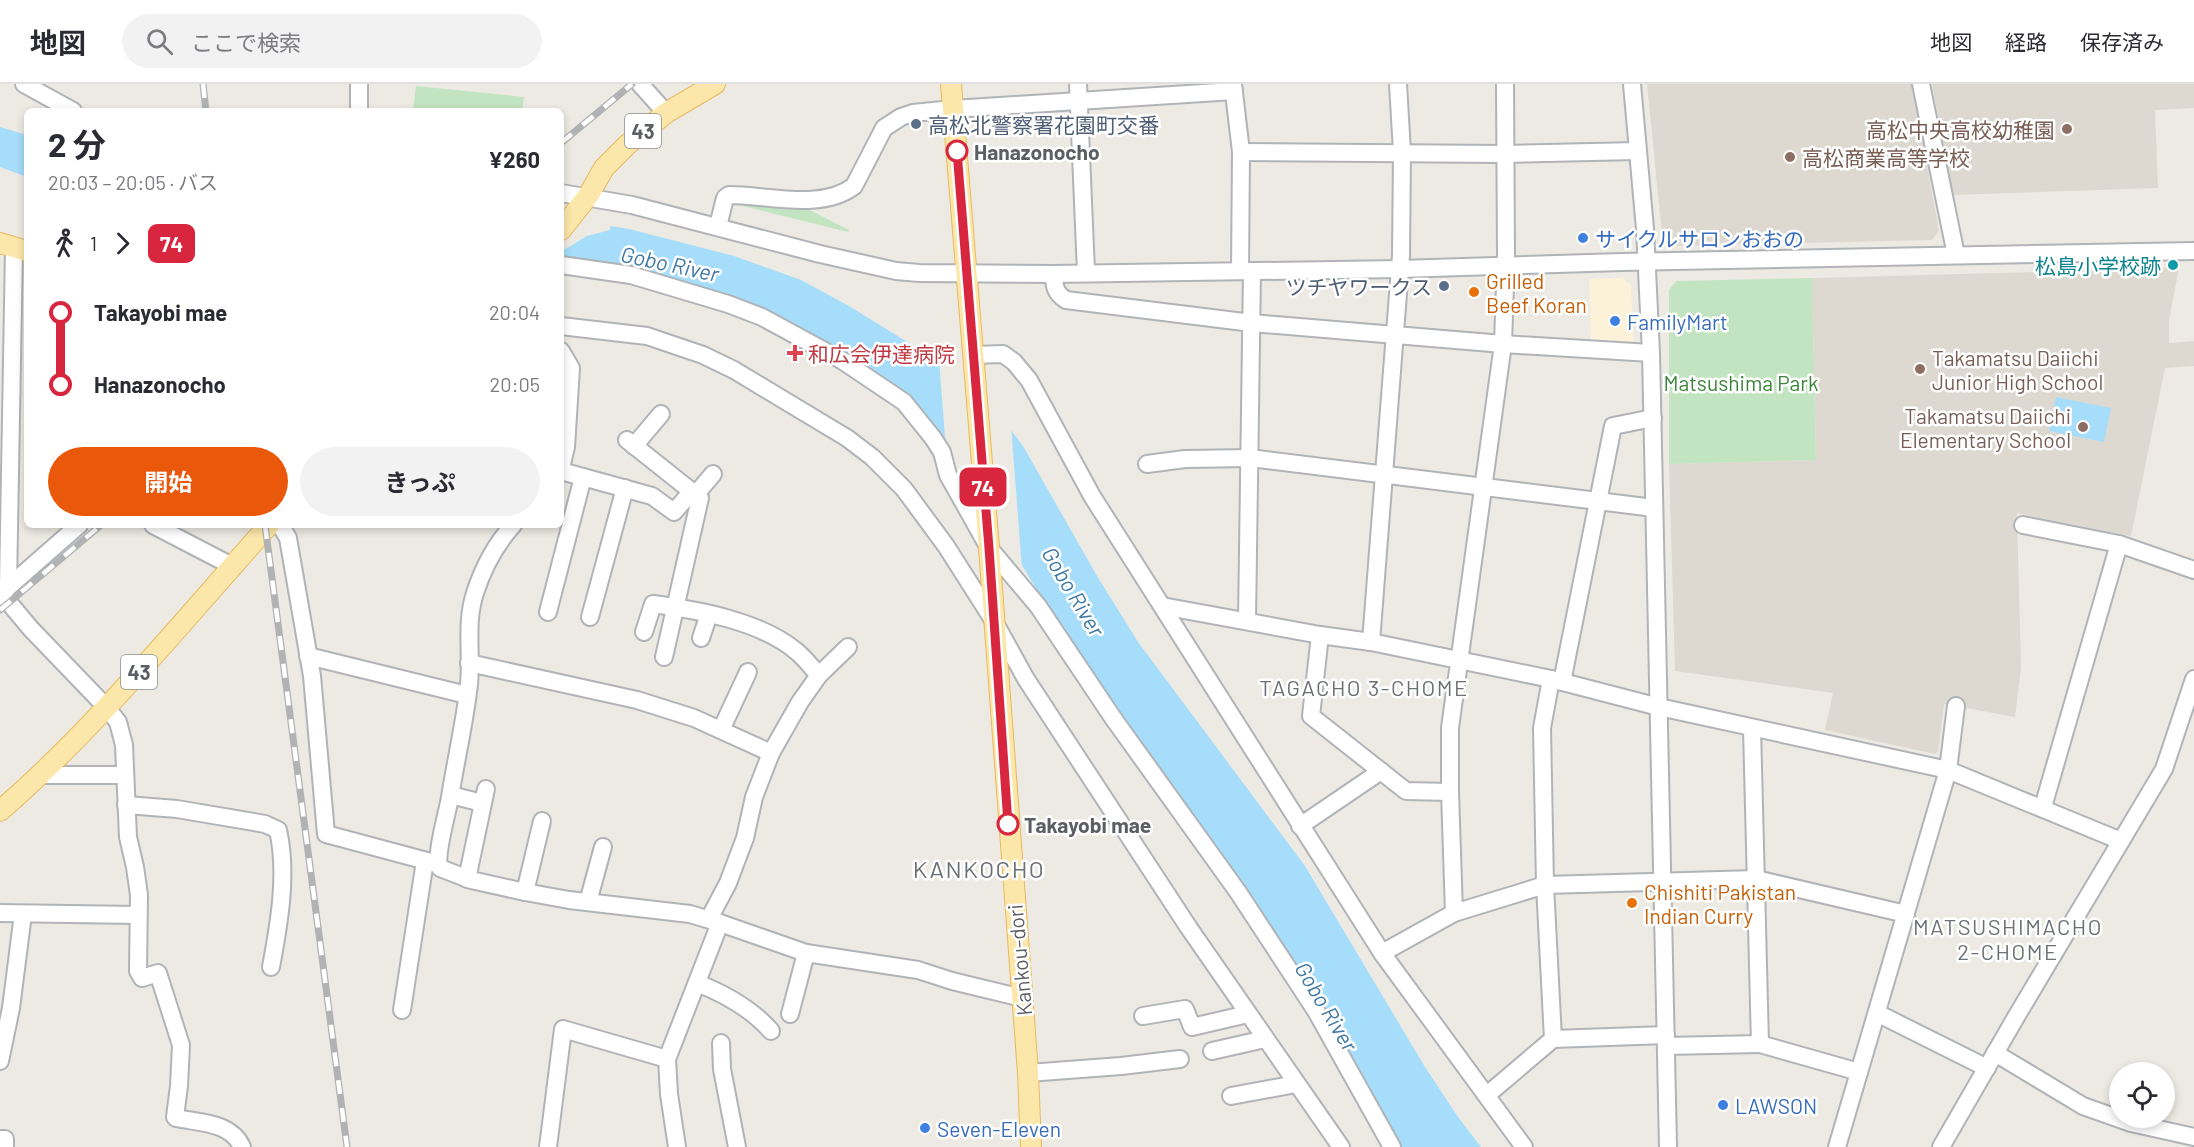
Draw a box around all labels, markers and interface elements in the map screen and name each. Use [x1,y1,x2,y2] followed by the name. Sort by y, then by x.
[122,14,542,68] search box
[30,25,86,59] text: 地図
[143,25,176,58] icon: search
[191,29,301,55] text: ここで検索
[1930,29,1972,54] text: 地図
[2005,29,2047,54] text: 経路
[2080,29,2164,54] text: 保存済み
[928,112,1159,137] place label: 高松北警察署花園町交番
[625,114,661,148] road number: 43
[909,117,923,131] marker: 高松北警察署花園町交番
[1866,117,2055,142] place label: 高松中央高校幼稚園
[2060,122,2074,136] marker: 高松中央高校幼稚園
[48,124,106,164] text: 2 分
[974,139,1100,164] place label: Hanazonocho
[946,140,968,162] marker: Hanazonocho
[1802,145,1970,170] place label: 高松商業高等学校
[488,146,540,172] text: ¥260
[1783,150,1797,164] marker: 高松商業高等学校
[48,170,218,194] text: 20:03 – 20:05 · バス
[1595,226,1804,251] place label: サイクルサロンおおの
[48,227,81,260] icon: walk
[106,227,139,260] icon: forward
[90,231,97,255] text: 1
[160,231,183,256] text: 74
[1576,231,1590,245] marker: サイクルサロンおおの
[619,240,723,286] water label: Gobo River
[2035,253,2161,278] place label: 松島小学校跡
[2166,258,2180,272] marker: 松島小学校跡
[1486,268,1587,317] place label: Grilled Beef Koran
[1286,274,1432,299] place label: ツチヤワークス
[1437,279,1451,293] marker: ツチヤワークス
[1467,285,1481,299] marker: Grilled Beef Koran
[94,299,227,325] text: Takayobi mae
[489,300,540,324] text: 20:04
[1627,309,1728,334] place label: FamilyMart
[1608,314,1622,328] marker: FamilyMart
[808,341,955,366] place label: 和広会伊達病院
[786,344,804,362] marker: 和広会伊達病院
[1932,345,2103,394] place label: Takamatsu Daiichi Junior High School
[1913,362,1927,376] marker: Takamatsu Daiichi Junior High School
[1663,370,1819,395] park label: Matsushima Park
[94,371,226,397] text: Hanazonocho
[490,372,540,396] text: 20:05
[1900,403,2071,452] place label: Takamatsu Daiichi Elementary School
[2076,420,2090,434] marker: Takamatsu Daiichi Elementary School
[48,447,288,516] button: 開始
[300,447,540,516] button: きっぷ
[956,468,1010,506] line badge: 74
[971,475,995,500] text: 74
[1037,542,1111,641] water label: Gobo River
[121,655,157,689] road number: 43
[1259,674,1469,700] district label: TAGACHO 3-CHOME
[1024,812,1151,837] place label: Takayobi mae
[997,813,1019,835] marker: Takayobi mae
[913,854,1045,883] district label: KANKOCHO
[1644,879,1796,928] place label: Chishiti Pakistan Indian Curry
[1625,896,1639,910] marker: Chishiti Pakistan Indian Curry
[1002,903,1036,1017] street label: Kankou-dori
[1913,913,2103,964] district label: MATSUSHIMACHO 2-CHOME
[1290,957,1364,1056] water label: Gobo River
[2109,1062,2175,1128] map controls
[2109,1062,2175,1128] button: locate
[1735,1093,1817,1118] place label: LAWSON
[1716,1098,1730,1112] marker: LAWSON
[937,1116,1061,1141] place label: Seven-Eleven
[918,1121,932,1135] marker: Seven-Eleven

